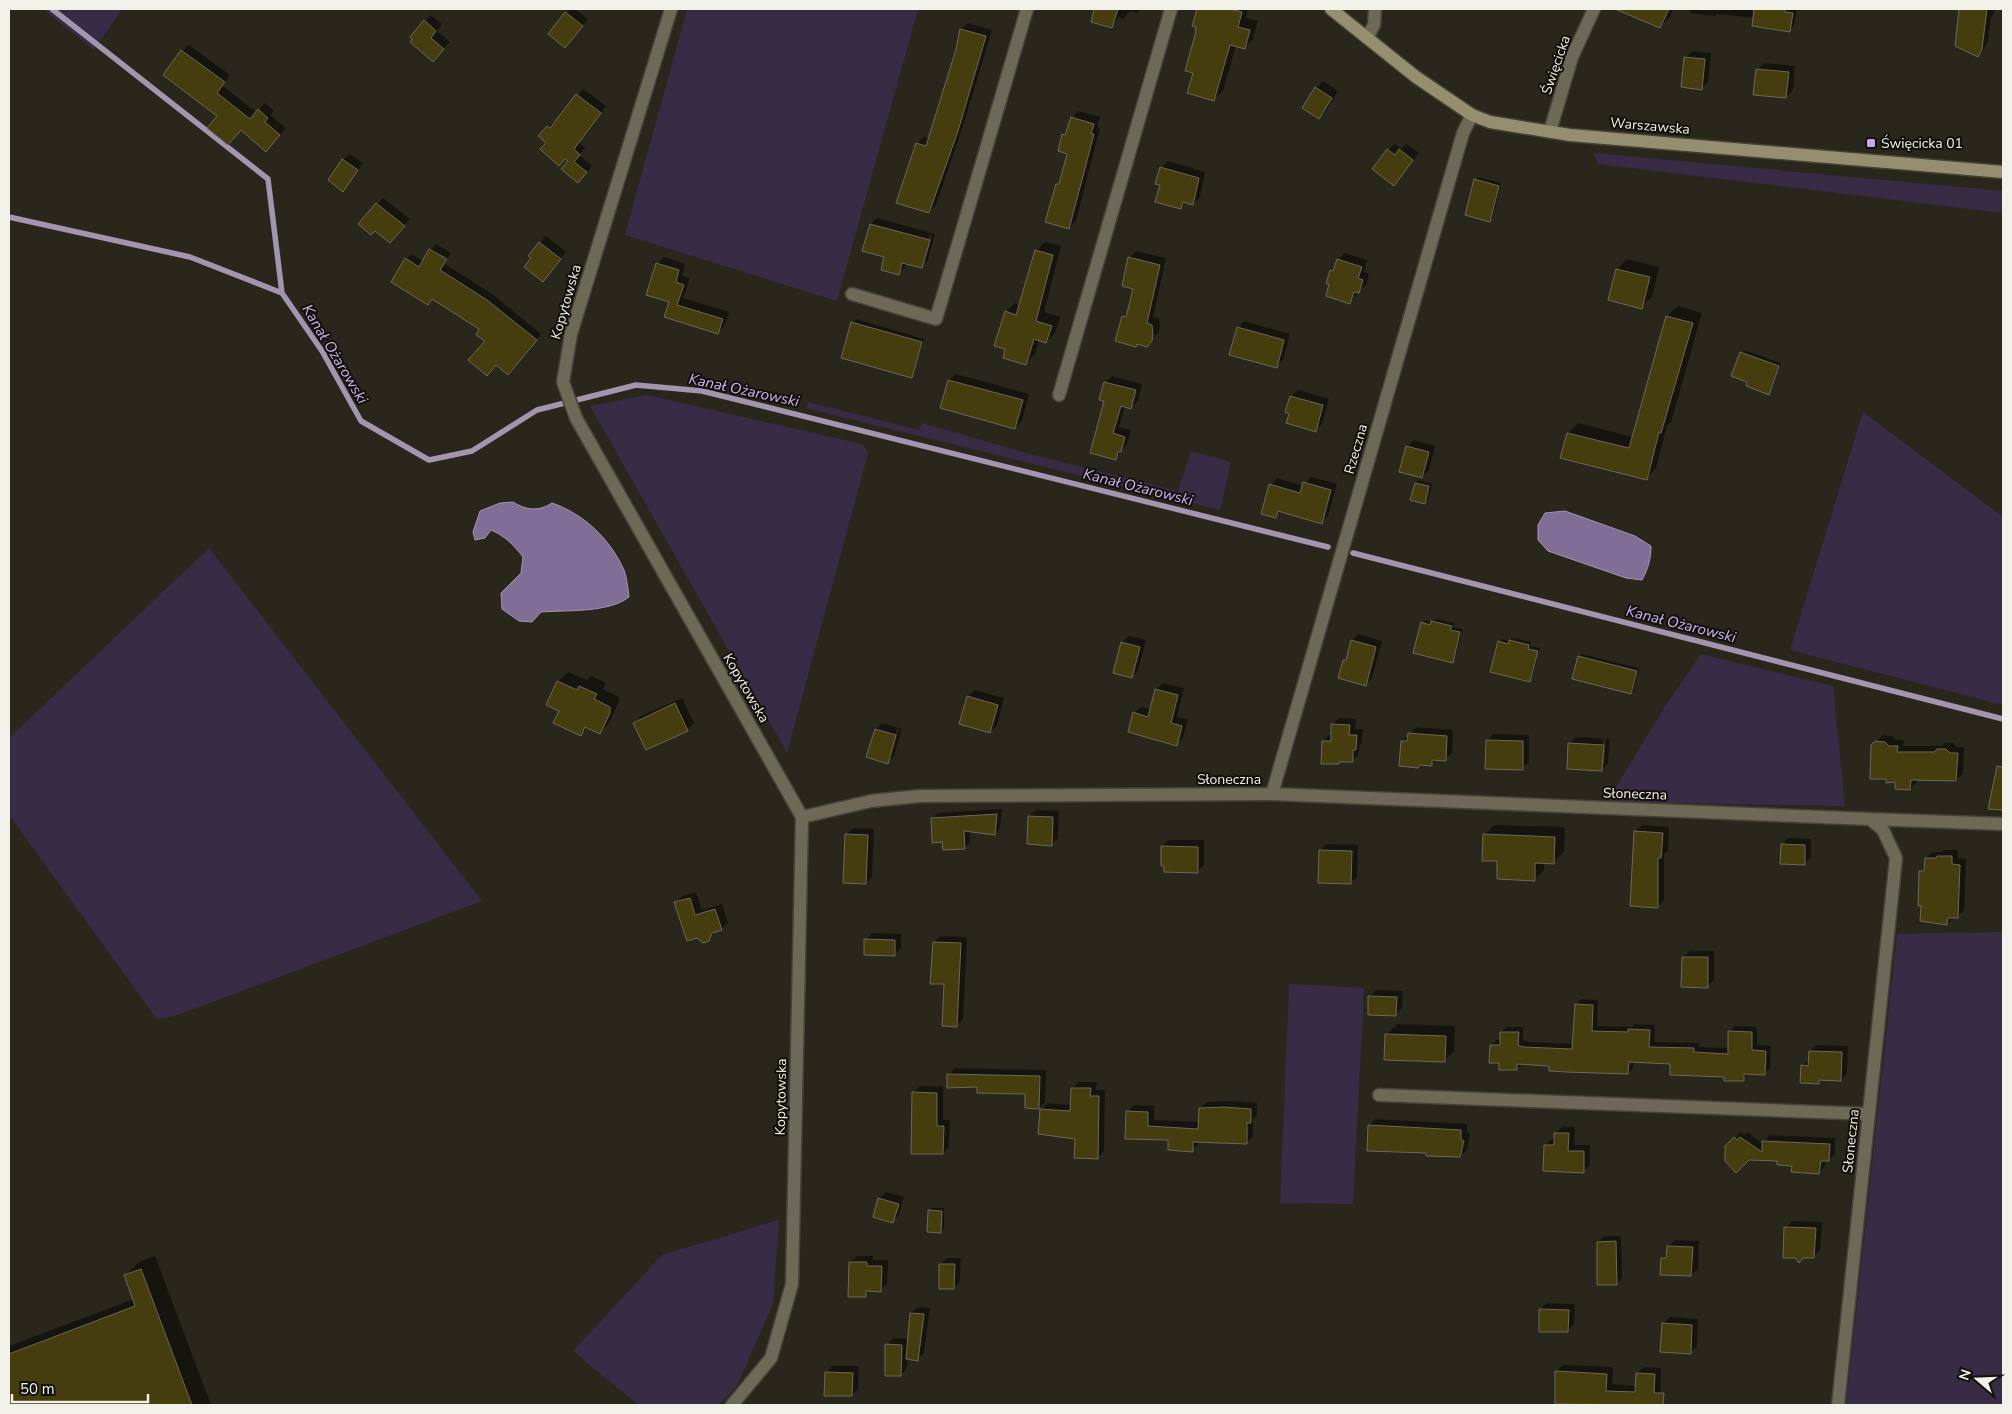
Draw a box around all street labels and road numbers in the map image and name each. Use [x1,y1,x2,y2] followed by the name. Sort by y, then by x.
[1537,33,1575,97] street label: Święcicka
[1609,113,1691,139] street label: Warszawska
[546,262,586,342] street label: Kopytowska
[1340,422,1372,476] street label: Rzeczna
[719,650,773,726] street label: Kopytowska
[1197,770,1261,789] street label: Słoneczna
[1603,783,1667,805] street label: Słoneczna
[771,1058,791,1136] street label: Kopytowska
[1838,1108,1864,1174] street label: Słoneczna

